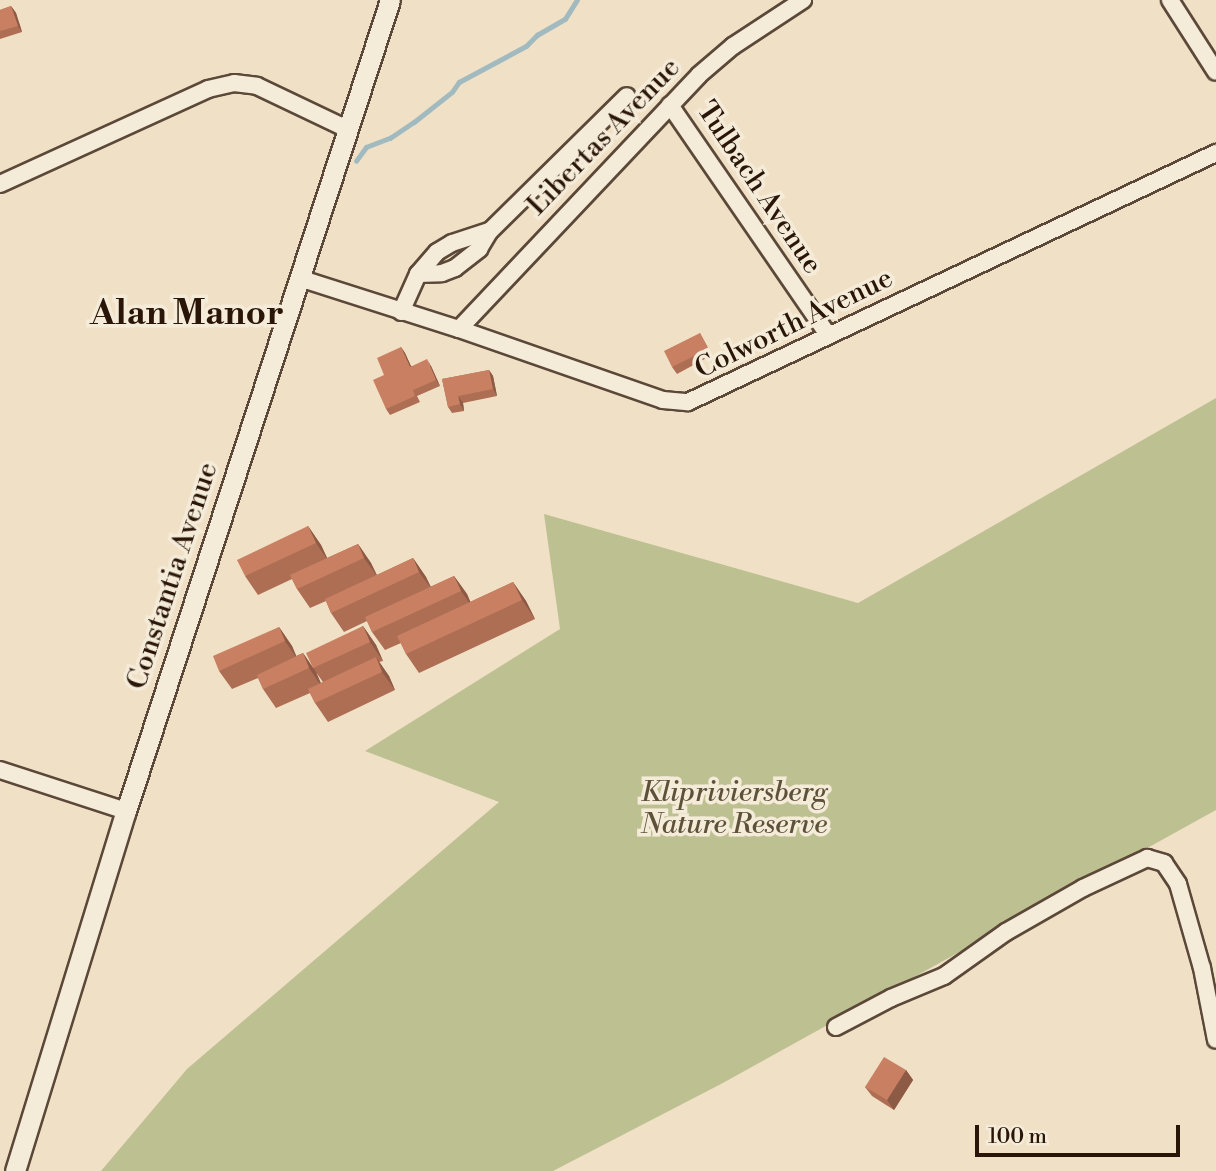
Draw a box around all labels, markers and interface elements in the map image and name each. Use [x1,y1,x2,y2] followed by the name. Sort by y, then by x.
[521,51,687,223] street label: Libertas Avenue
[689,96,829,280] street label: Tulbach Avenue
[690,262,898,386] street label: Colworth Avenue
[90,293,284,335] district label: Alan Manor
[120,458,226,694] street label: Constantia Avenue
[641,776,827,842] park label: Klipriviersberg Nature Reserve
[978,1112,1183,1156] scale bar
[988,1124,1047,1150] text: 100 m

